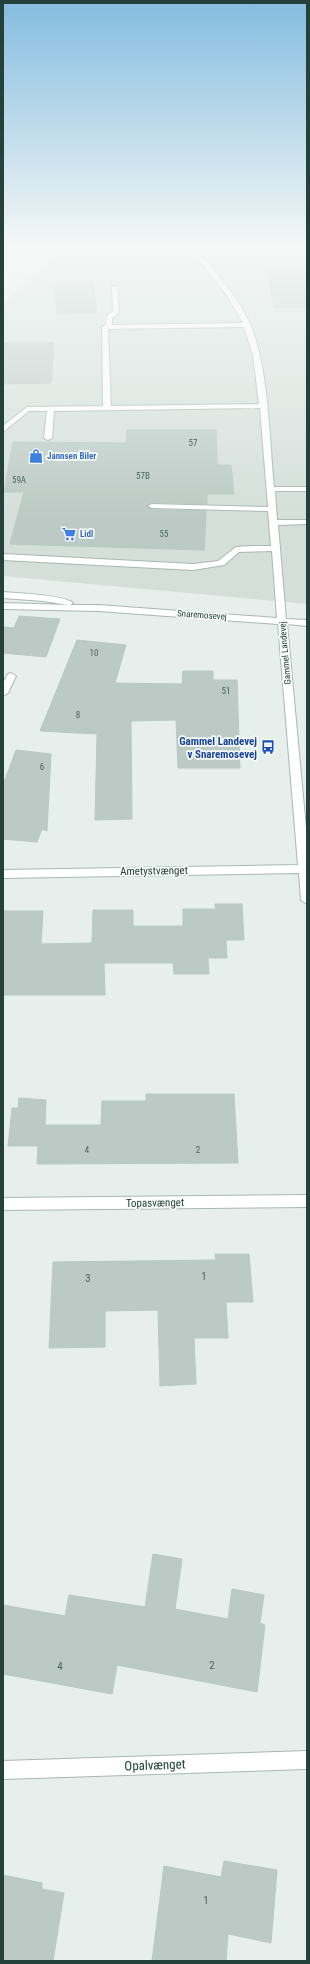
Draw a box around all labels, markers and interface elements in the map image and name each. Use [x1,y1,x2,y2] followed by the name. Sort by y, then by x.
[189,438,198,448] house number: 57
[28,448,44,464] shop icon: Jannsen Biler
[47,451,96,461] place label: Jannsen Biler
[136,471,150,481] house number: 57B
[12,475,26,485] house number: 59A
[61,526,77,542] supermarket icon: Lidl
[80,529,93,539] place label: Lidl
[160,529,169,539] house number: 55
[177,608,227,622] street label: Snaremosevej
[277,621,293,685] street label: Gammel Landevej
[90,648,98,658] house number: 10
[222,686,230,696] house number: 51
[76,710,80,720] house number: 8
[179,735,257,761] place label: Gammel Landevej v Snaremosevej
[260,739,276,755] bus stop icon: Gammel Landevej v Snaremosevej
[40,762,44,772] house number: 6
[120,864,188,878] street label: Ametystvænget
[85,1145,90,1155] house number: 4
[196,1145,201,1155] house number: 2
[126,1196,184,1210] street label: Topasvænget
[201,1270,207,1283] house number: 1
[85,1272,91,1285] house number: 3
[209,1659,215,1672] house number: 2
[57,1660,63,1673] house number: 4
[124,1756,186,1774] street label: Opalvænget
[203,1894,209,1907] house number: 1

